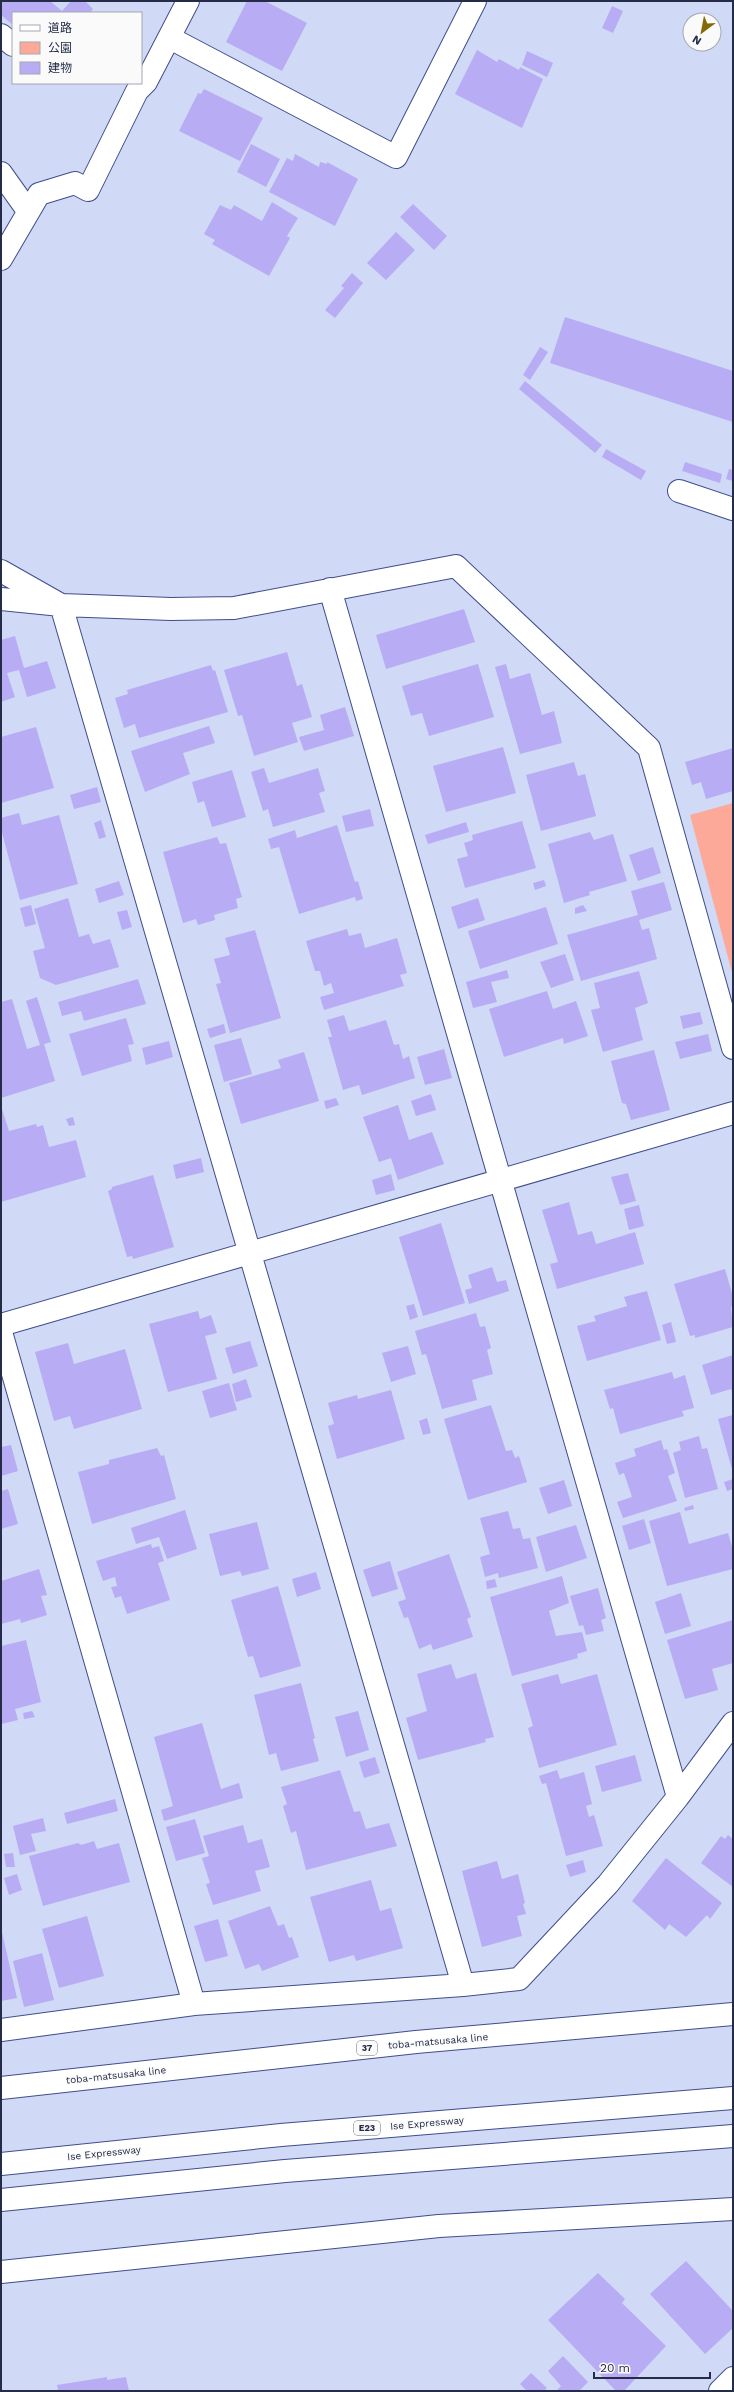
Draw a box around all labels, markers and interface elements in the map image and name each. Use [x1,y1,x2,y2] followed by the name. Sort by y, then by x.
[12,12,142,84] legend
[682,12,722,52] north arrow
[48,21,72,35] text: 道路
[690,32,704,48] text: N
[48,41,72,55] text: 公園
[48,61,72,75] text: 建物
[387,2031,489,2051] street label: toba-matsusaka line
[357,2041,377,2055] road number: 37
[65,2064,167,2086] street label: toba-matsusaka line
[390,2114,465,2132] street label: Ise Expressway
[354,2121,380,2135] road number: E23
[67,2144,142,2162] street label: Ise Expressway
[594,2354,710,2380] scale bar
[600,2361,630,2375] text: 20 m

